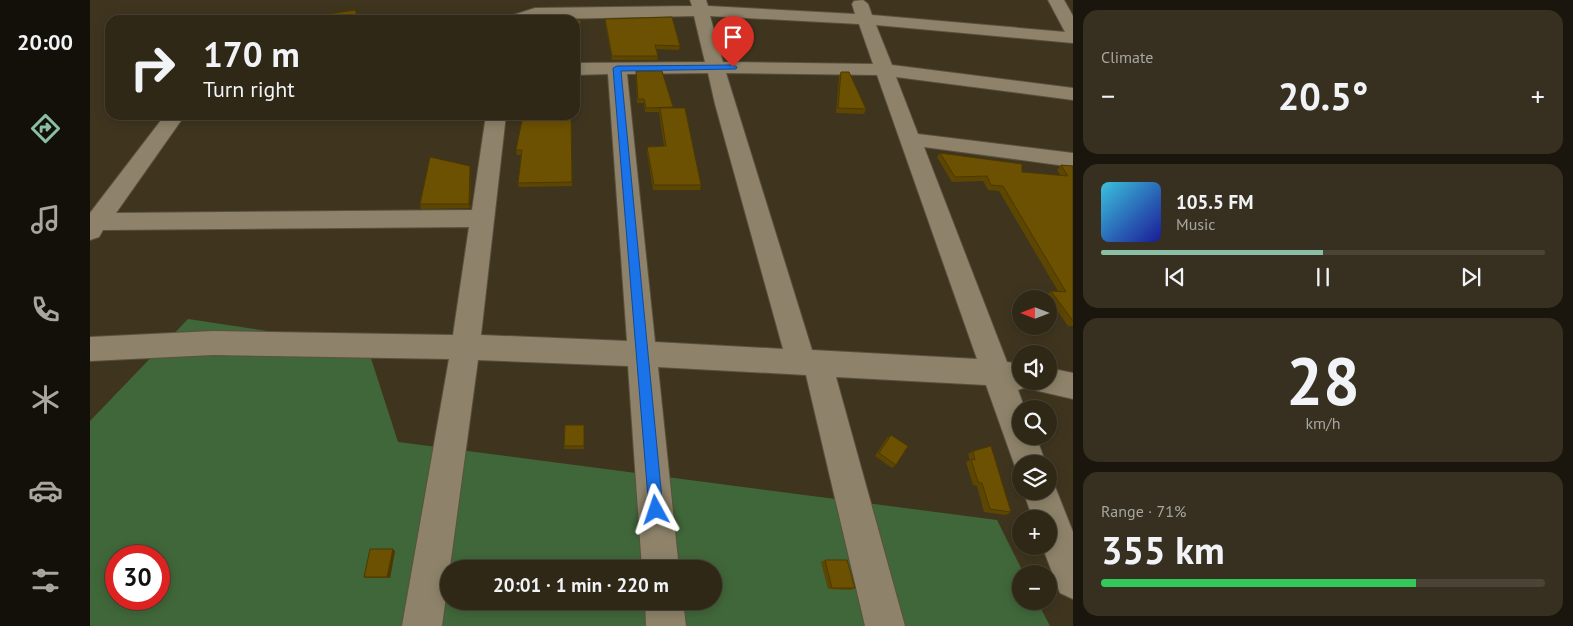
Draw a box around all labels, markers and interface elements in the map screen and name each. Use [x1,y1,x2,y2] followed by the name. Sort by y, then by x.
[712,16,754,67] pin
[719,23,747,51] icon: arrive
[17,28,73,56] text: 20:00
[203,31,300,77] text: 170 m
[120,35,185,100] icon: right
[1101,47,1153,67] text: Climate
[1278,71,1368,120] text: 20.5°
[203,75,295,103] text: Turn right
[1101,77,1115,114] text: −
[1531,77,1545,114] text: +
[28,111,63,146] icon: directions
[1176,190,1253,214] text: 105.5 FM
[28,202,63,237] icon: music
[1176,214,1216,234] text: Music
[1161,263,1189,291] icon: previous
[1309,263,1337,291] icon: pause
[1457,263,1485,291] icon: next
[1012,290,1058,335] north arrow
[1012,290,1057,610] map controls
[28,292,63,327] icon: phone
[1286,338,1360,422] text: 28
[1012,345,1057,390] button: sound
[28,382,63,417] icon: climate
[1012,400,1057,445] button: search
[1305,413,1341,433] text: km/h
[1012,455,1057,500] button: layers
[28,473,63,508] icon: car
[629,483,681,535] position arrow
[1101,501,1186,521] text: Range · 71%
[1012,510,1057,555] button: +
[1101,525,1225,574] text: 355 km
[105,545,170,610] speed limit sign: 30
[28,563,63,598] icon: filters
[1012,565,1057,610] button: −
[493,573,669,597] text: 20:01 · 1 min · 220 m

